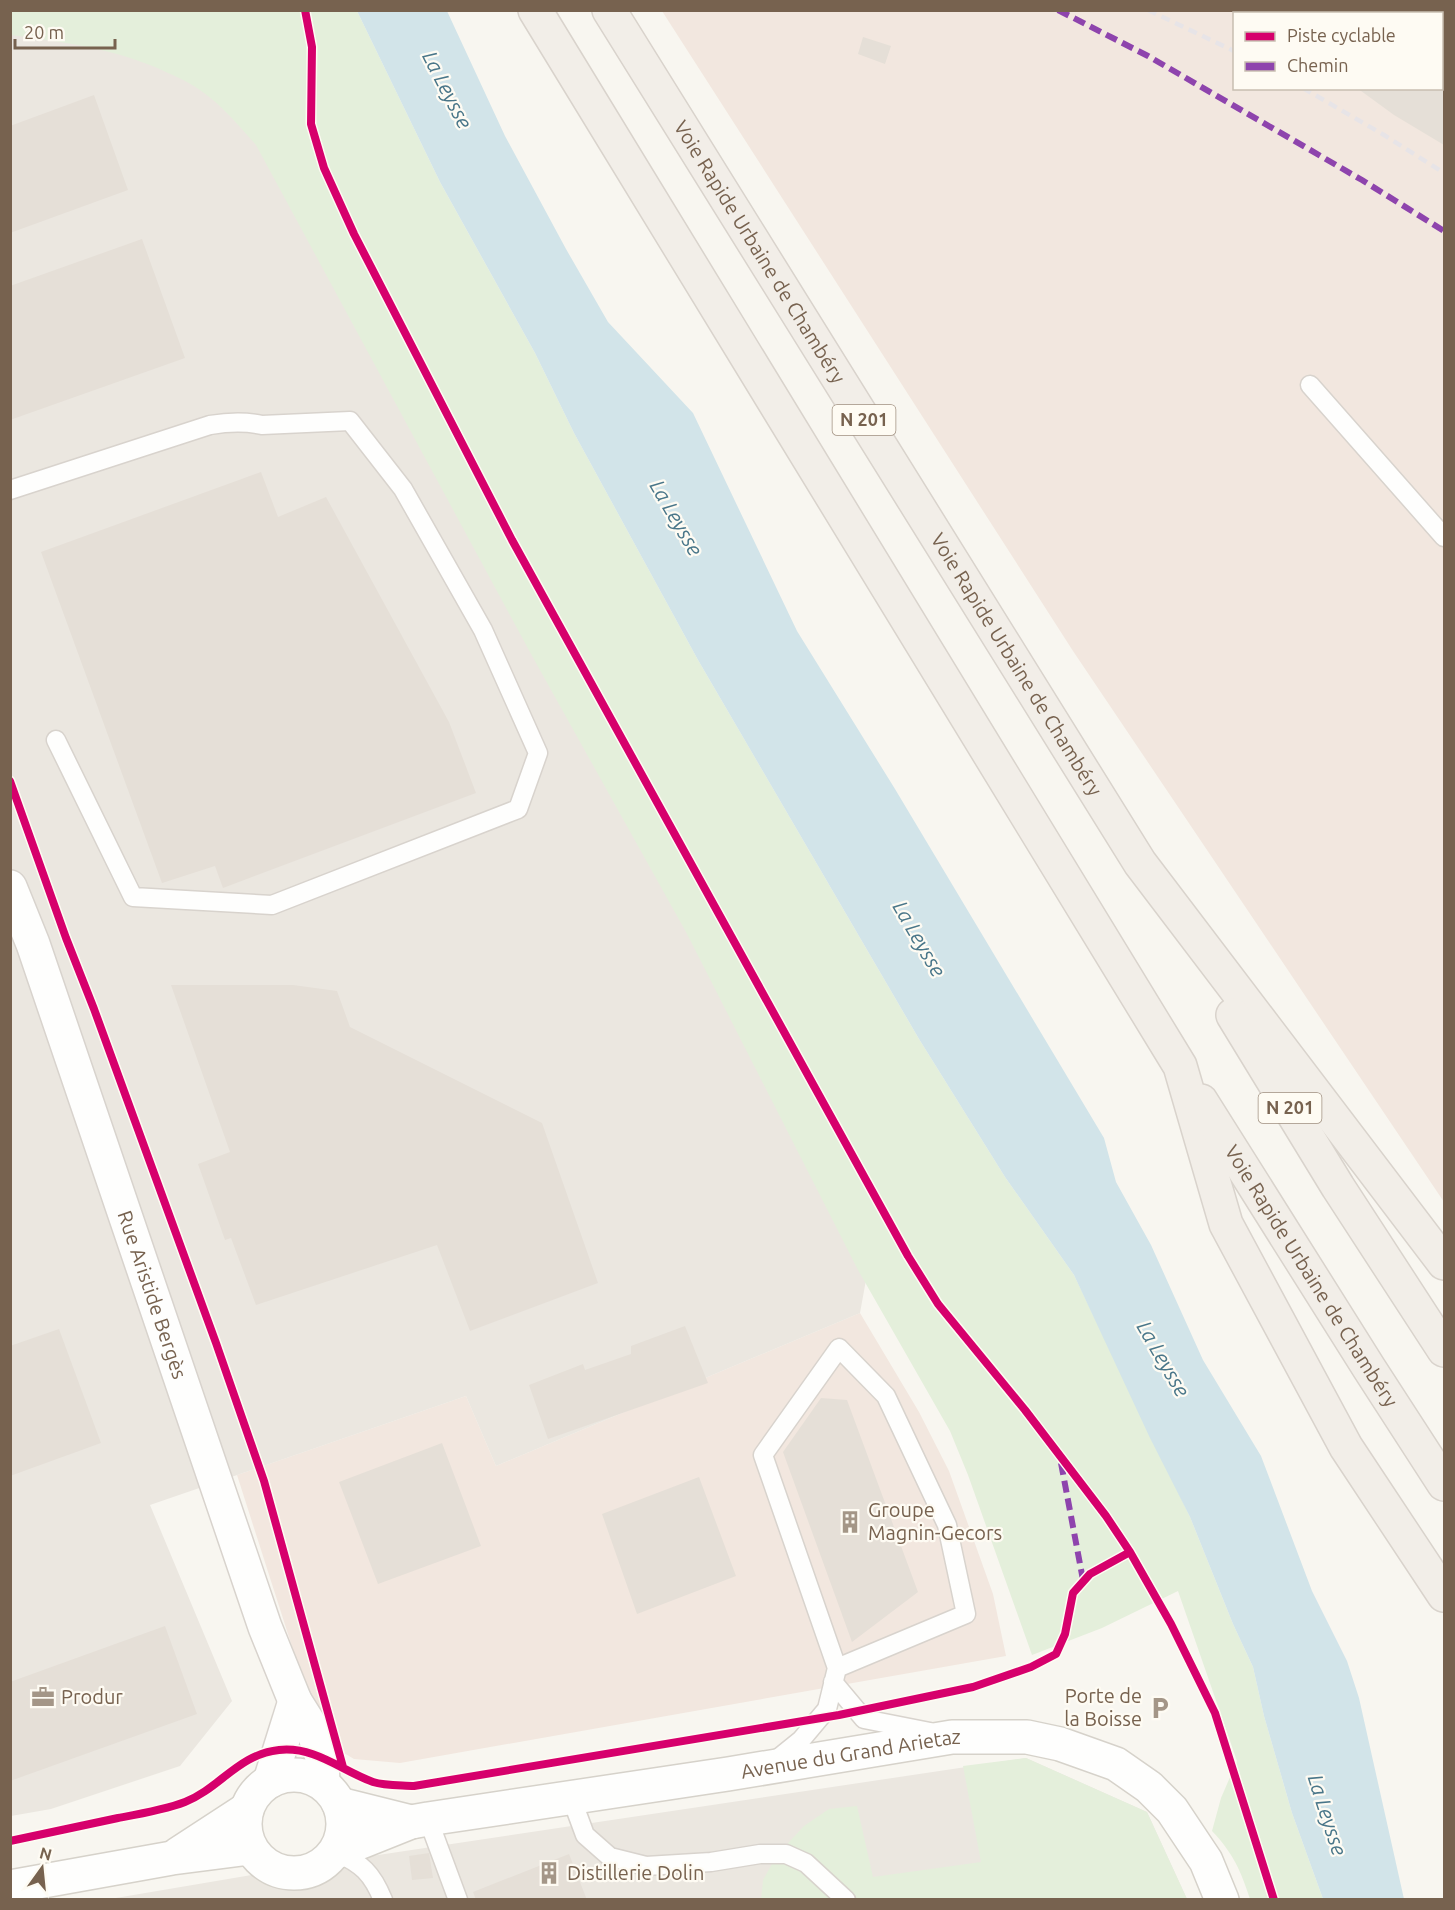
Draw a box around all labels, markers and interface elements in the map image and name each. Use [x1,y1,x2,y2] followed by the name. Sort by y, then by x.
[15,12,116,50] scale bar
[1233,12,1443,90] legend
[24,22,64,42] text: 20 m
[1287,25,1396,45] text: Piste cyclable
[418,47,478,133] water label: La Leysse
[1287,55,1348,75] text: Chemin
[670,116,851,388] street label: Voie Rapide Urbaine de Chambéry
[832,405,896,435] road number: N 201
[646,475,708,560] water label: La Leysse
[927,529,1107,800] street label: Voie Rapide Urbaine de Chambéry
[889,896,951,981] water label: La Leysse
[1258,1093,1322,1123] road number: N 201
[1221,1141,1403,1411] street label: Voie Rapide Urbaine de Chambéry
[113,1208,192,1382] street label: Rue Aristide Bergès
[1133,1316,1195,1401] water label: La Leysse
[868,1498,1002,1544] place label: Groupe Magnin-Gecors
[837,1509,863,1535] building icon: Groupe Magnin-Gecors
[30,1684,56,1710] office icon: Produr
[1064,1684,1142,1730] place label: Porte de la Boisse
[61,1685,123,1708] place label: Produr
[1147,1695,1173,1721] parking icon: Porte de la Boisse
[739,1725,961,1783] street label: Avenue du Grand Arietaz
[1304,1771,1352,1859] water label: La Leysse
[12,1838,72,1898] north arrow
[38,1843,54,1864] text: N
[536,1860,562,1886] building icon: Distillerie Dolin
[567,1861,704,1884] place label: Distillerie Dolin

